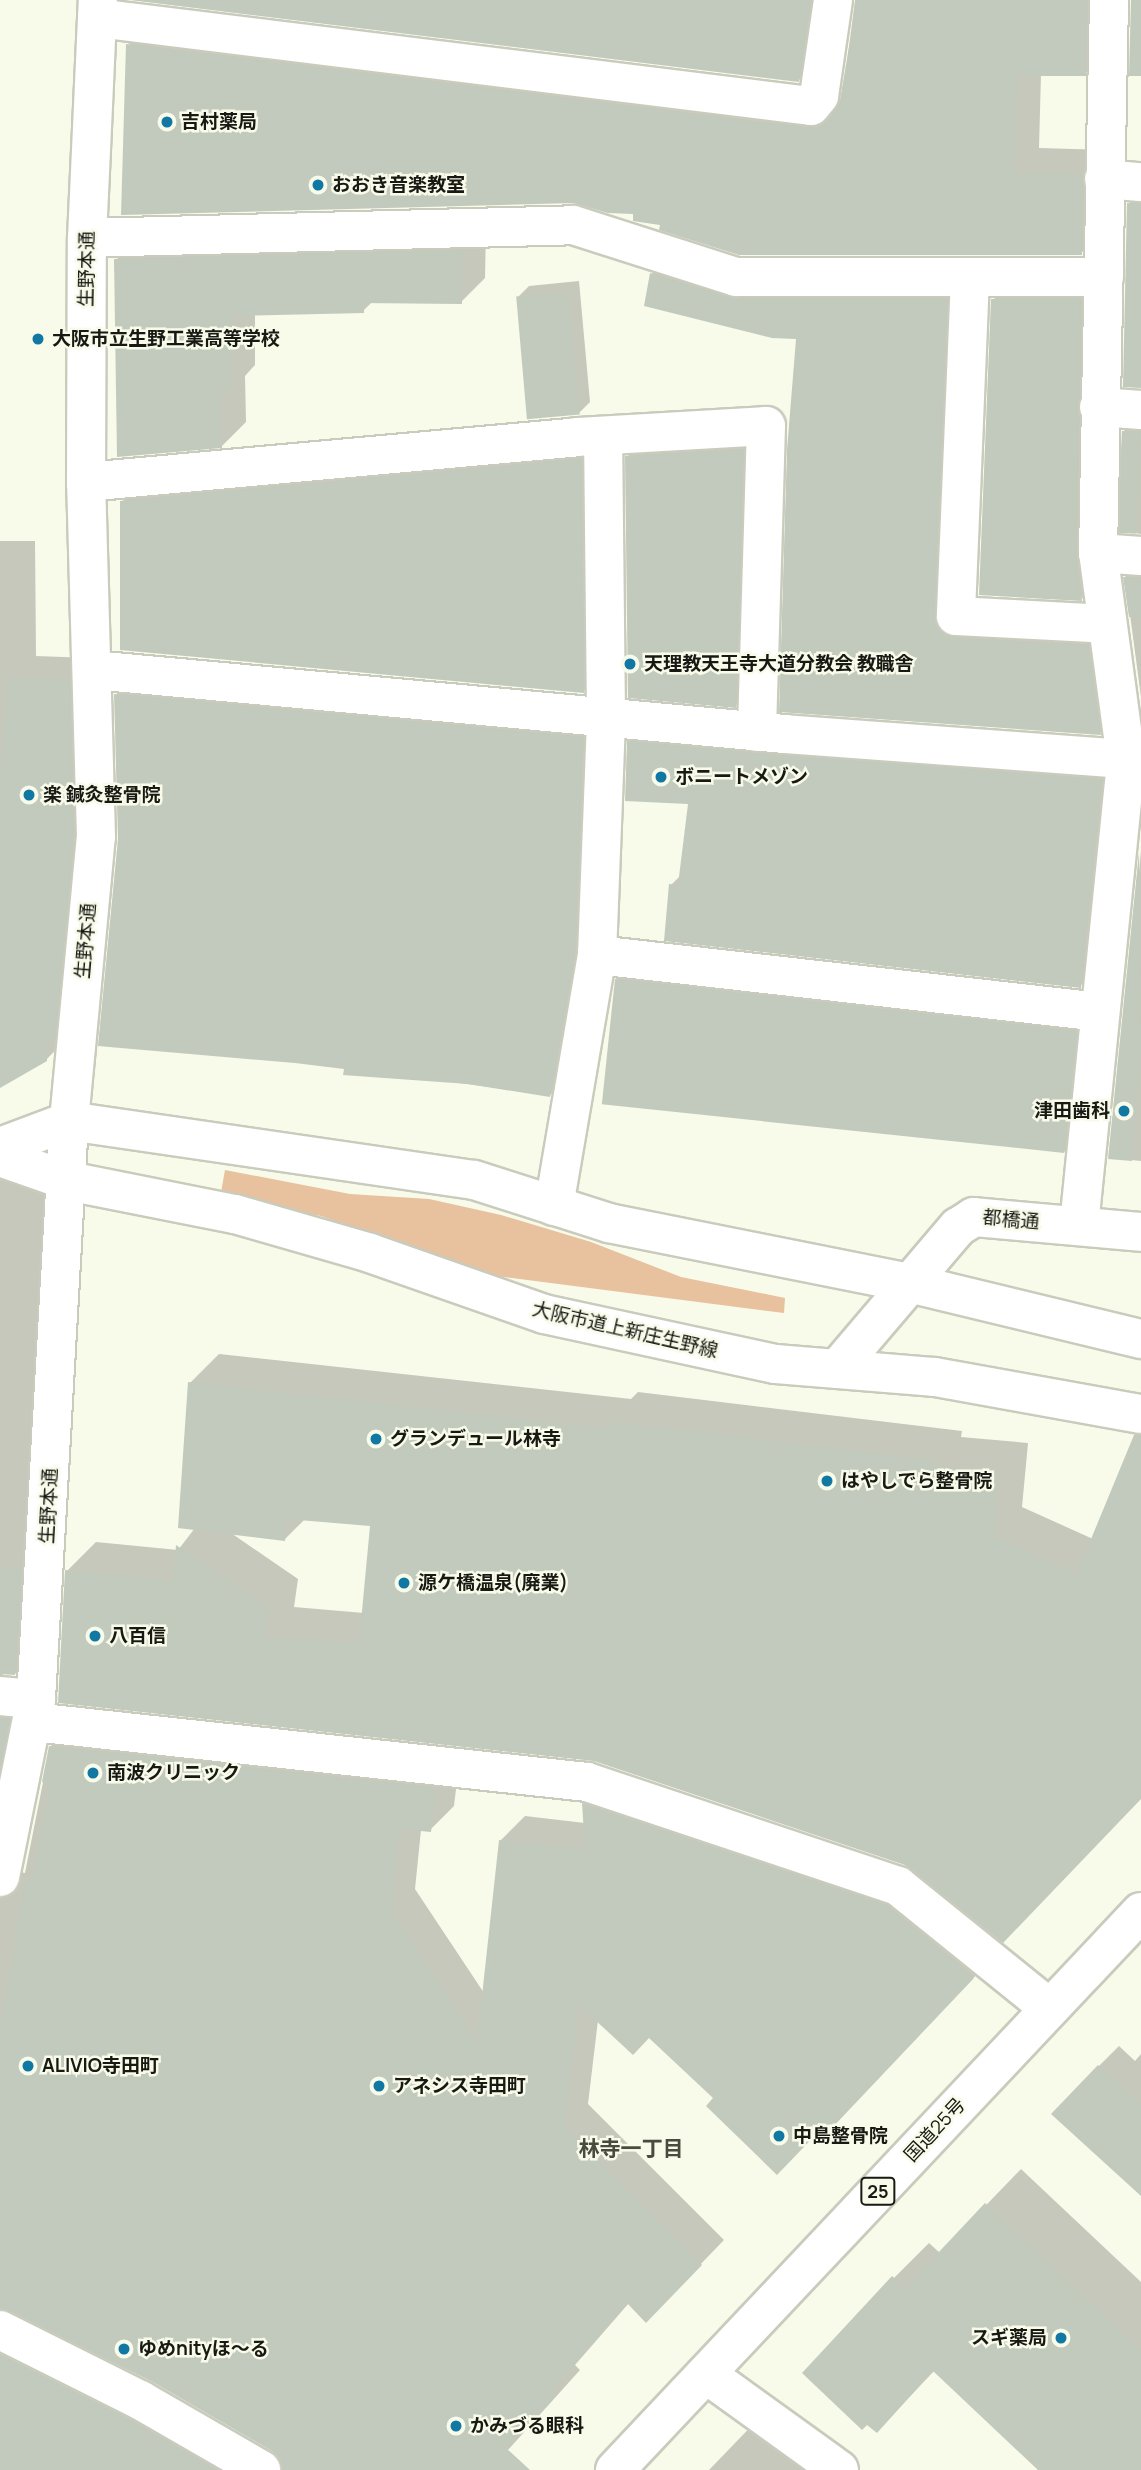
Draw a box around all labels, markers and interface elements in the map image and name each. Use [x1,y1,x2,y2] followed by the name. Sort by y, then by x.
[181,111,257,133] place label: 吉村薬局
[159,114,175,130] marker: 吉村薬局
[332,174,465,196] place label: おおき音楽教室
[310,177,326,193] marker: おおき音楽教室
[75,231,99,307] street label: 生野本通
[52,328,280,350] place label: 大阪市立生野工業高等学校
[30,331,46,347] marker: 大阪市立生野工業高等学校
[644,653,914,675] place label: 天理教天王寺大道分教会 教職舎
[622,656,638,672] marker: 天理教天王寺大道分教会 教職舎
[675,766,808,788] place label: ボニートメゾン
[653,769,669,785] marker: ボニートメゾン
[43,784,161,806] place label: 楽 鍼灸整骨院
[21,787,37,803] marker: 楽 鍼灸整骨院
[71,902,101,980] street label: 生野本通
[1034,1100,1110,1122] place label: 津田歯科
[1116,1103,1132,1119] marker: 津田歯科
[982,1206,1040,1234] street label: 都橋通
[530,1298,720,1362] street label: 大阪市道上新庄生野線
[390,1428,561,1450] place label: グランデュール林寺
[368,1431,384,1447] marker: グランデュール林寺
[36,1467,62,1545] street label: 生野本通
[841,1470,993,1492] place label: はやしでら整骨院
[819,1473,835,1489] marker: はやしでら整骨院
[418,1572,568,1594] place label: 源ケ橋温泉(廃業)
[396,1575,412,1591] marker: 源ケ橋温泉(廃業)
[109,1625,166,1647] place label: 八百信
[87,1628,103,1644] marker: 八百信
[107,1762,240,1784] place label: 南波クリニック
[85,1765,101,1781] marker: 南波クリニック
[42,2055,159,2077] place label: ALIVIO寺田町
[20,2058,36,2074] marker: ALIVIO寺田町
[393,2075,526,2097] place label: アネシス寺田町
[371,2078,387,2094] marker: アネシス寺田町
[900,2093,970,2167] street label: 国道25号
[793,2125,888,2147] place label: 中島整骨院
[771,2128,787,2144] marker: 中島整骨院
[579,2135,683,2161] district label: 林寺一丁目
[859,2176,897,2206] road number: 25
[971,2327,1047,2349] place label: スギ薬局
[1053,2330,1069,2346] marker: スギ薬局
[138,2338,269,2360] place label: ゆめnityほ〜る
[116,2341,132,2357] marker: ゆめnityほ〜る
[470,2415,584,2437] place label: かみづる眼科
[448,2418,464,2434] marker: かみづる眼科

